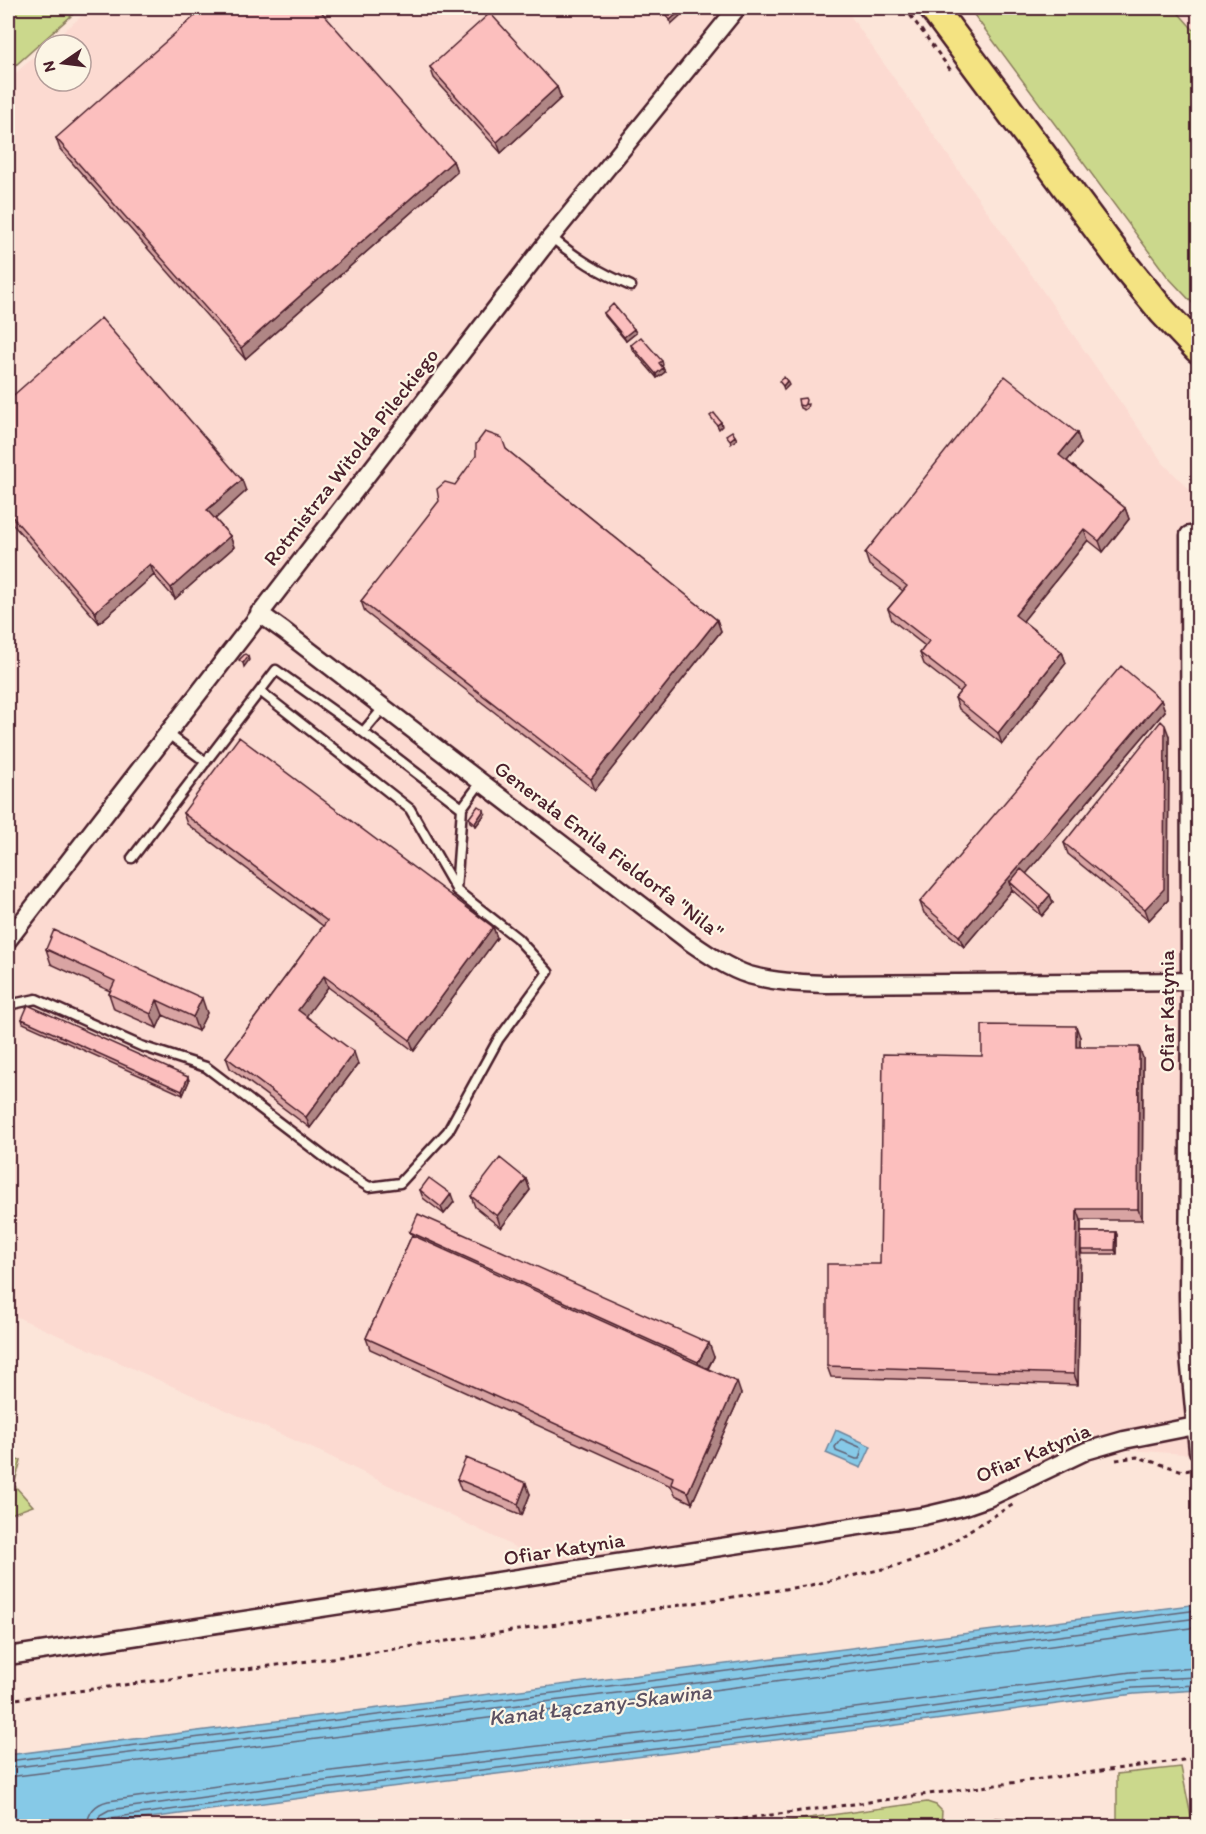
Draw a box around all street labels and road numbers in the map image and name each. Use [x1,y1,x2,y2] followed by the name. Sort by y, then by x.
[258,343,443,571] street label: Rotmistrza Witolda Pileckiego
[490,755,729,944] street label: Generała Emila Fieldorfa "Nila"
[1154,950,1179,1072] street label: Ofiar Katynia
[972,1417,1094,1488] street label: Ofiar Katynia
[502,1527,626,1570] street label: Ofiar Katynia

